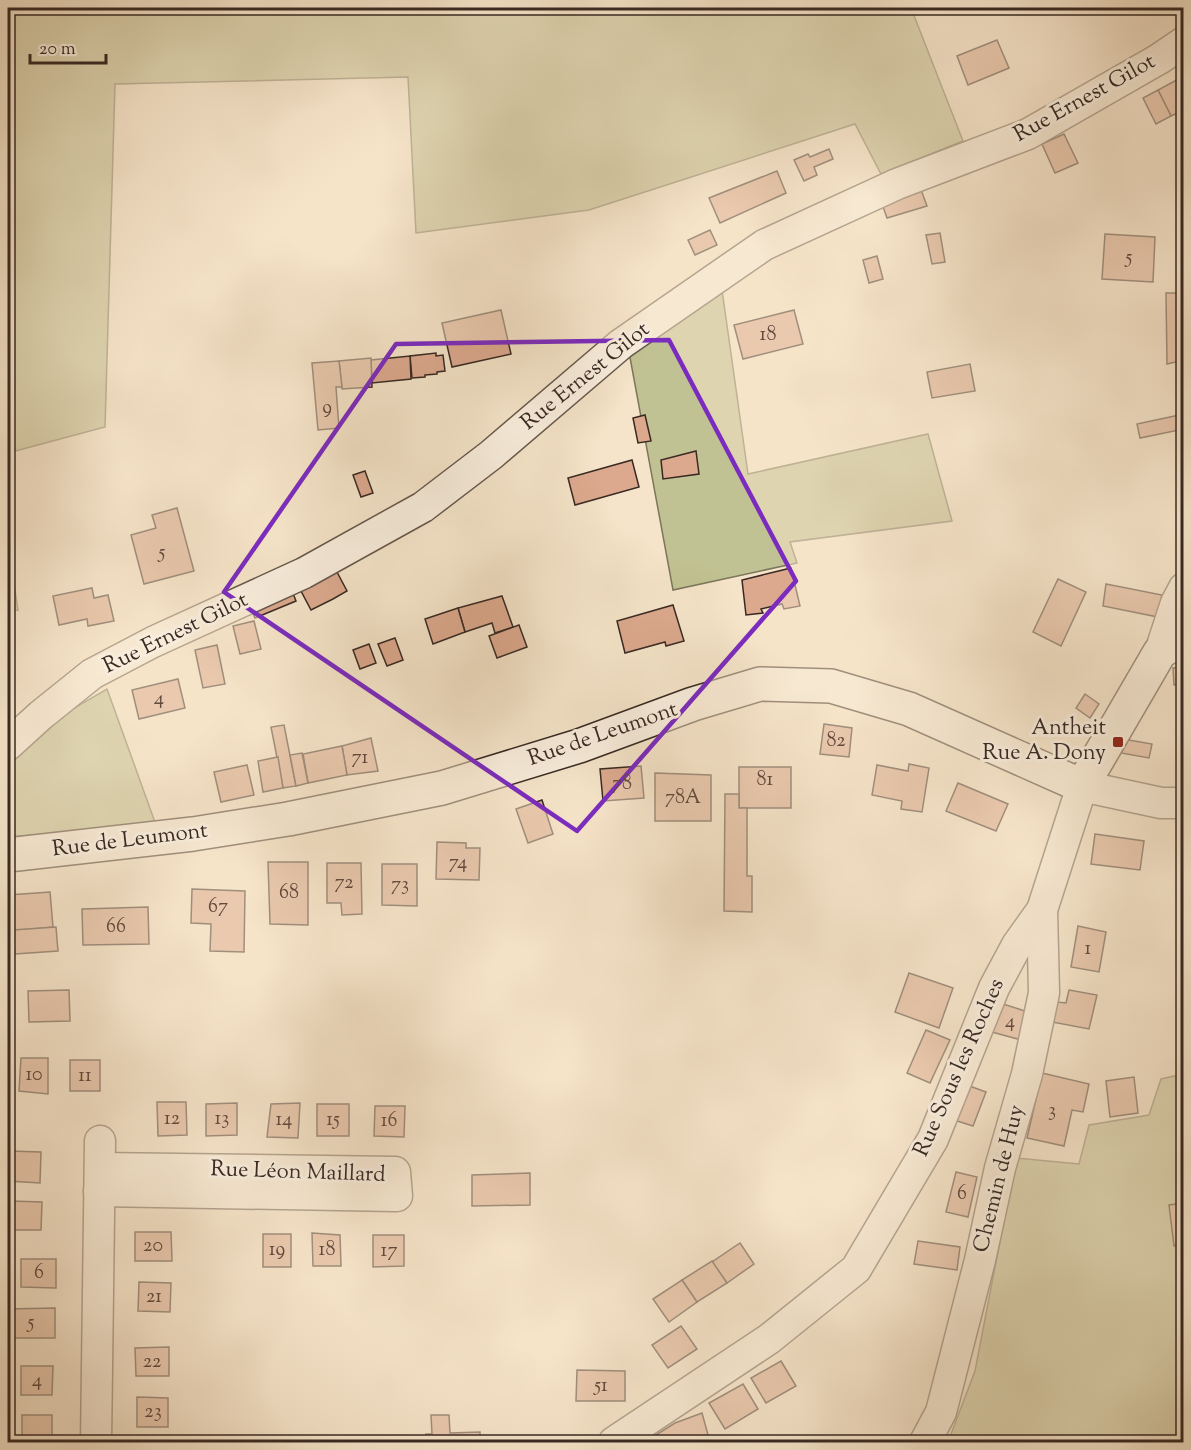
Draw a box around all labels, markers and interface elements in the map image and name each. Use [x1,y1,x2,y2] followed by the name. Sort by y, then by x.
[30,27,106,65] scale bar
[39,37,76,63] text: 20 m
[1008,47,1162,151] street label: Rue Ernest Gilot
[1125,244,1133,273] house number: 5
[515,315,658,439] street label: Rue Ernest Gilot
[760,321,776,350] house number: 18
[322,394,332,423] house number: 9
[158,539,166,568] house number: 5
[98,585,254,683] street label: Rue Ernest Gilot
[154,685,164,714] house number: 4
[524,694,683,776] street label: Rue de Leumont
[982,713,1106,770] place label: Antheit Rue A. Dony
[826,727,846,756] house number: 82
[1111,735,1125,749] marker: Antheit Rue A. Dony
[352,744,369,773] house number: 71
[757,766,774,795] house number: 81
[612,770,632,799] house number: 78
[665,784,701,813] house number: 78A
[50,816,210,866] street label: Rue de Leumont
[449,849,467,878] house number: 74
[334,869,354,898] house number: 72
[391,871,409,900] house number: 73
[279,879,299,908] house number: 68
[208,893,228,922] house number: 67
[106,913,126,942] house number: 66
[1085,935,1092,964] house number: 1
[906,974,1014,1162] street label: Rue Sous les Roches
[1005,1008,1015,1037] house number: 4
[25,1061,43,1090] house number: 10
[78,1062,92,1091] house number: 11
[1048,1097,1056,1126] house number: 3
[966,1102,1034,1256] street label: Chemin de Huy
[164,1105,180,1134] house number: 12
[215,1105,229,1134] house number: 13
[276,1106,292,1135] house number: 14
[326,1106,340,1135] house number: 15
[381,1107,397,1136] house number: 16
[210,1154,386,1192] street label: Rue Léon Maillard
[957,1180,967,1209] house number: 6
[143,1232,163,1261] house number: 20
[269,1236,285,1265] house number: 19
[319,1236,335,1265] house number: 18
[381,1237,397,1266] house number: 17
[34,1259,44,1288] house number: 6
[146,1283,162,1312] house number: 21
[27,1309,35,1338] house number: 5
[143,1348,161,1377] house number: 22
[32,1367,42,1396] house number: 4
[593,1372,608,1401] house number: 51
[144,1398,162,1427] house number: 23

